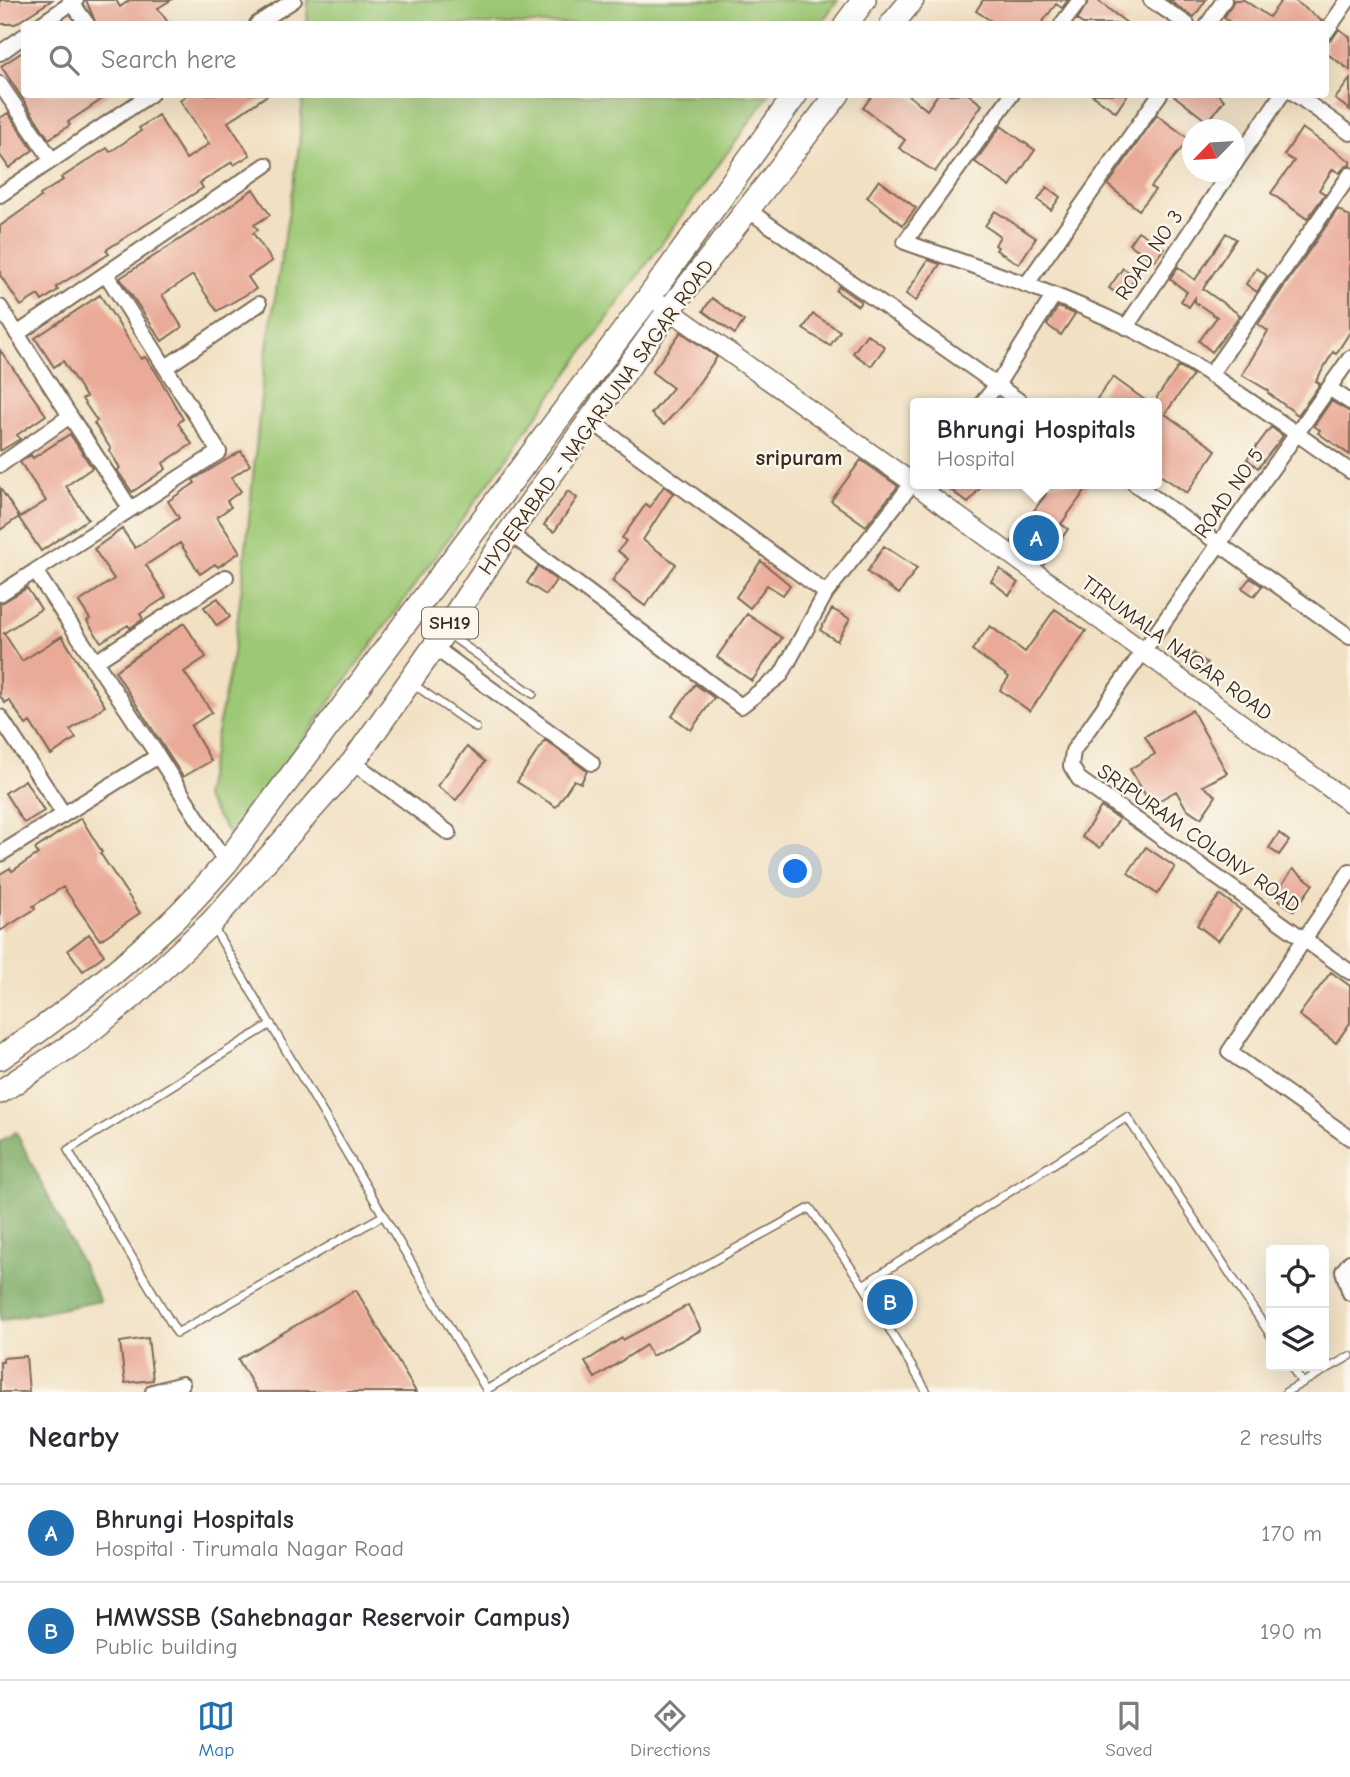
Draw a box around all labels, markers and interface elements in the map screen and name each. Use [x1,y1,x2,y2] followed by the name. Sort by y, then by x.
[21,21,1329,98] search box
[45,41,83,79] icon: search
[101,45,236,75] text: Search here
[1182,119,1245,182] north arrow
[1110,205,1188,305] street label: ROAD NO 3
[473,255,719,579] street label: HYDERABAD - NAGARJUNA SAGAR ROAD
[910,398,1162,489] popup
[937,415,1135,445] text: Bhrungi Hospitals
[1189,443,1269,543] street label: ROAD NO 5
[755,444,843,471] district label: sripuram
[937,445,1015,472] text: Hospital
[1013,512,1059,564] pin: A
[1077,571,1277,725] street label: TIRUMALA NAGAR ROAD
[422,608,478,638] road number: SH19
[1093,759,1305,917] street label: SRIPURAM COLONY ROAD
[778,854,812,888] your location
[1266,1245,1329,1371] map controls
[1266,1245,1329,1308] button: locate
[867,1276,913,1328] pin: B
[1266,1308,1329,1371] button: layers
[28,1420,119,1455] text: Nearby
[1240,1424,1322,1451] text: 2 results
[95,1505,294,1535] text: Bhrungi Hospitals
[45,1520,57,1547] text: A
[1261,1520,1322,1547] text: 170 m
[95,1535,404,1562] text: Hospital · Tirumala Nagar Road
[95,1603,571,1633] text: HMWSSB (Sahebnagar Reservoir Campus)
[44,1618,58,1645] text: B
[1260,1618,1322,1645] text: 190 m
[95,1633,238,1660] text: Public building
[197,1697,235,1761] tab: Map
[630,1697,710,1761] tab: Directions
[1105,1697,1153,1761] tab: Saved

